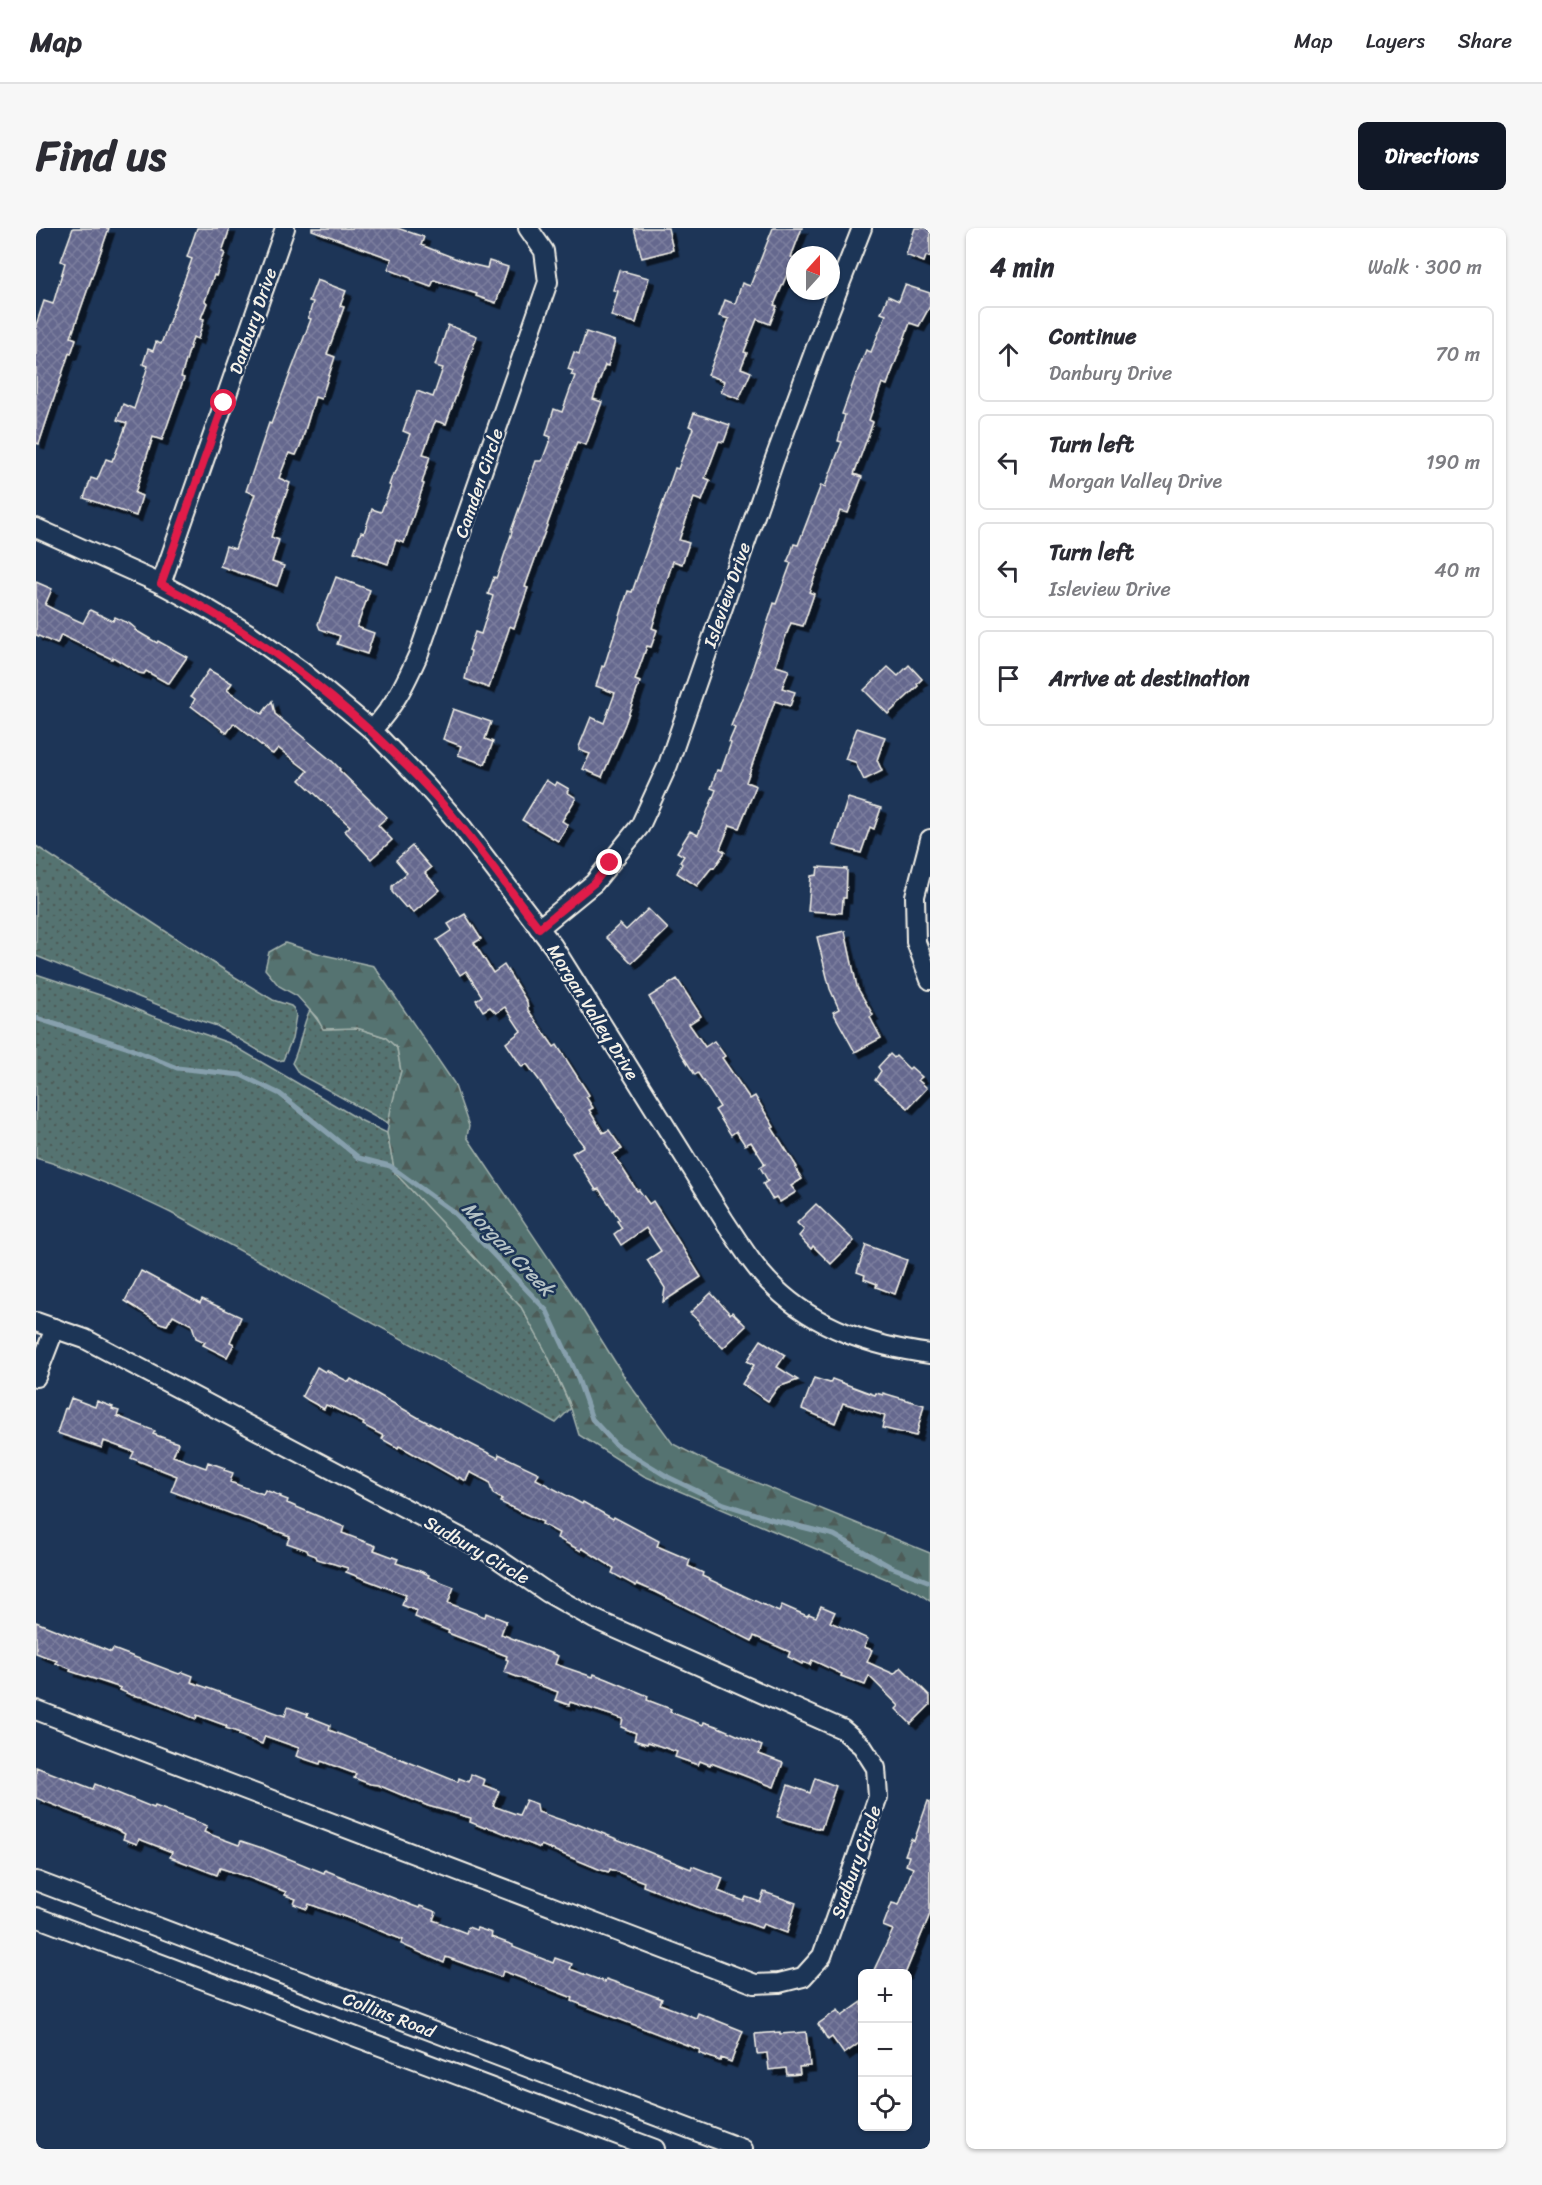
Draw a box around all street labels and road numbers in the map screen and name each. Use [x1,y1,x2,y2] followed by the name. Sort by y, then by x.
[220,263,286,379] street label: Danbury Drive
[445,424,513,542] street label: Camden Circle
[694,538,760,653] street label: Isleview Drive
[538,937,648,1087] street label: Morgan Valley Drive
[418,1507,536,1593] street label: Sudbury Circle
[822,1801,890,1923] street label: Sudbury Circle
[338,1983,441,2048] street label: Collins Road

